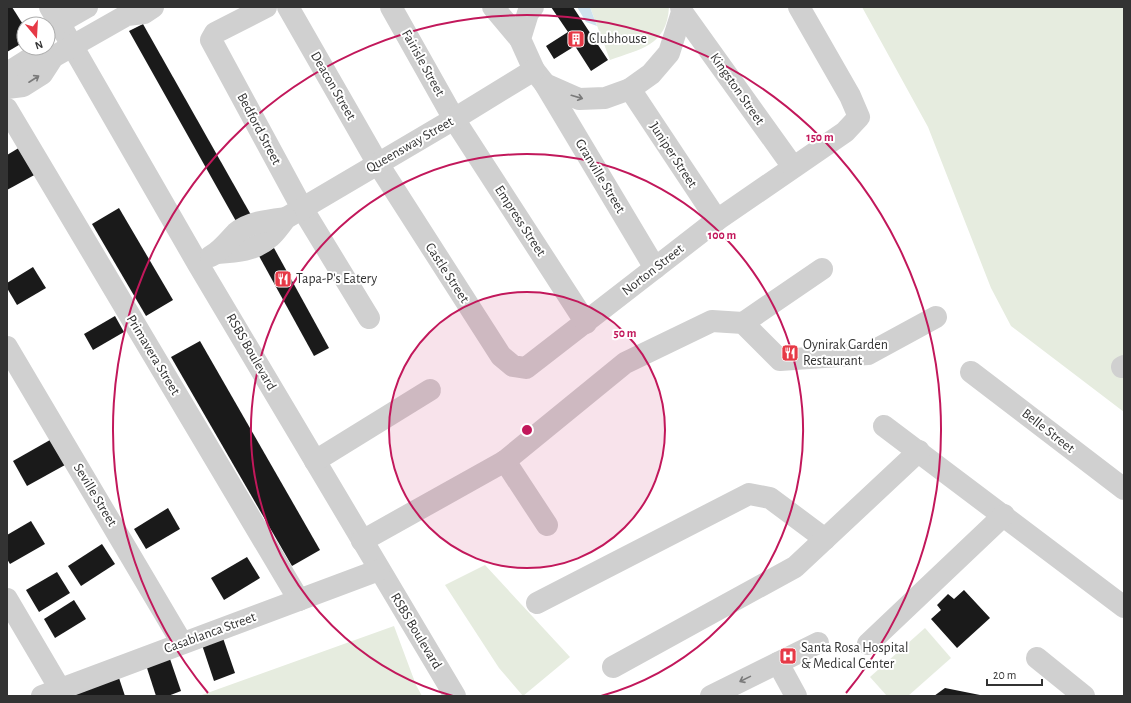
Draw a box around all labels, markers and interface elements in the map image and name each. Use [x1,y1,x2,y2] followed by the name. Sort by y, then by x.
[16,16,56,56] north arrow
[399,27,447,99] street label: Fairisle Street
[566,29,586,49] building icon: Clubhouse
[589,32,647,46] place label: Clubhouse
[34,39,44,51] text: N
[308,49,358,123] street label: Deacon Street
[707,51,767,128] street label: Kingston Street
[28,75,39,83] one-way arrow
[234,91,284,168] street label: Bedford Street
[571,94,584,102] one-way arrow
[364,114,456,176] street label: Queensway Street
[647,120,700,191] street label: Juniper Street
[806,131,834,143] text: 150 m
[572,137,628,216] street label: Granville Street
[492,183,548,259] street label: Empress Street
[708,229,736,241] text: 100 m
[422,240,472,306] street label: Castle Street
[620,241,687,298] street label: Norton Street
[273,269,293,289] restaurant icon: Tapa-P's Eatery
[296,272,377,286] place label: Tapa-P's Eatery
[223,311,279,393] street label: RSBS Boulevard
[124,312,183,398] street label: Primavera Street
[614,327,637,339] text: 50 m
[803,338,888,368] place label: Oynirak Garden Restaurant
[780,343,800,363] restaurant icon: Oynirak Garden Restaurant
[1019,406,1077,456] street label: Belle Street
[520,423,534,437] centre of rings
[71,461,119,529] street label: Seville Street
[388,591,444,671] street label: RSBS Boulevard
[162,610,258,656] street label: Casablanca Street
[801,641,908,671] place label: Santa Rosa Hospital & Medical Center
[778,646,798,666] hospital icon: Santa Rosa Hospital & Medical Center
[987,661,1042,687] scale bar
[993,669,1016,681] text: 20 m
[739,676,751,683] one-way arrow

